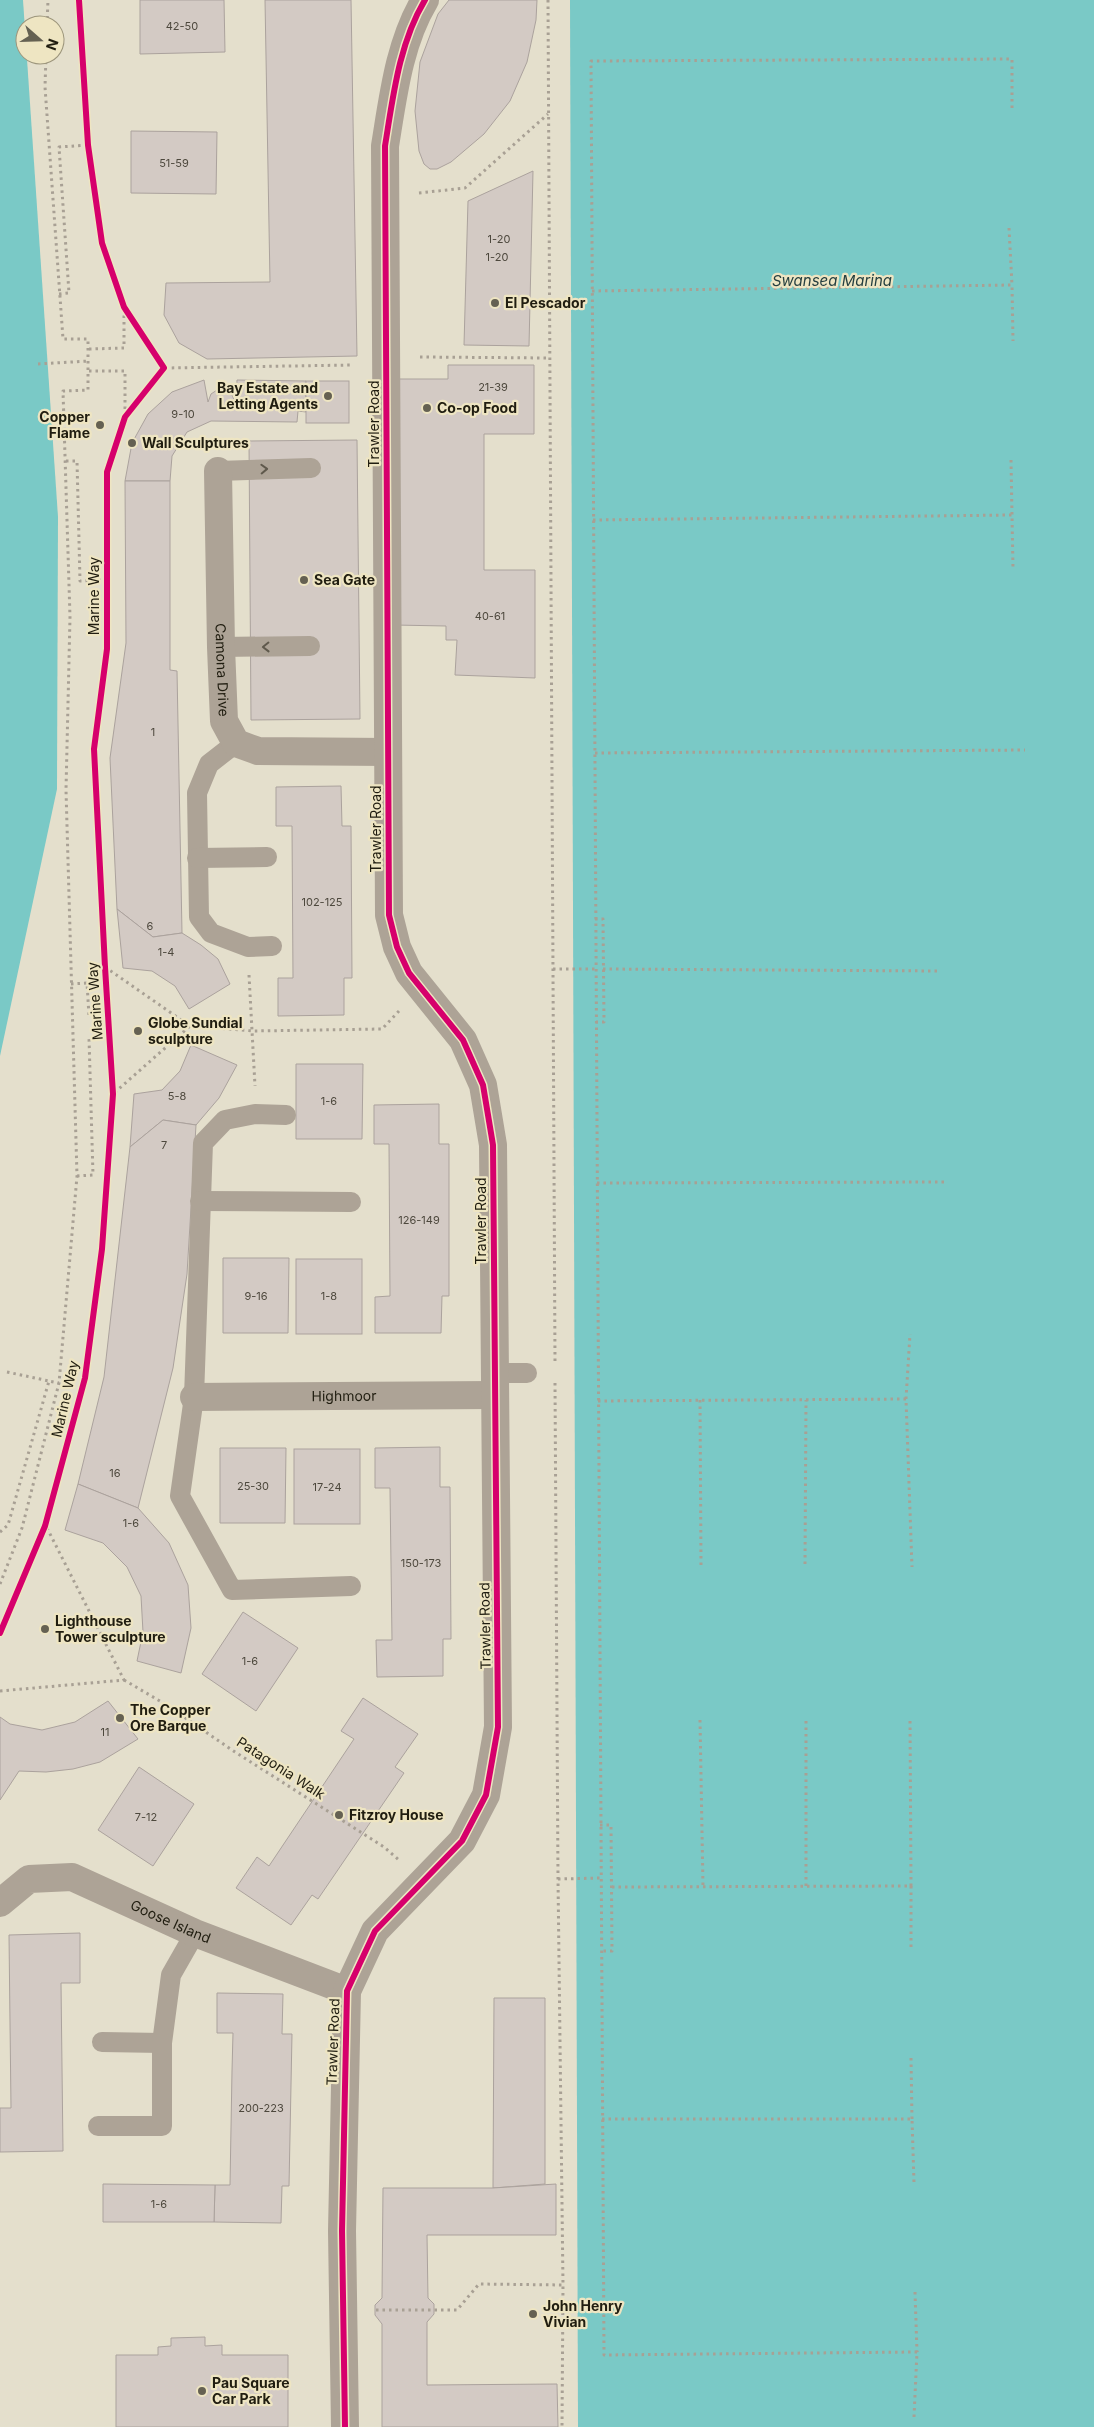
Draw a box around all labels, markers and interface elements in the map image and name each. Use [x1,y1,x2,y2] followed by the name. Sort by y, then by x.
[15,15,65,65] north arrow
[166,19,198,33] house number: 42-50
[43,37,62,53] text: N
[159,156,189,170] house number: 51-59
[488,232,510,246] house number: 1-20
[486,250,508,264] house number: 1-20
[772,271,892,290] water label: Swansea Marina
[505,294,586,311] place label: El Pescador
[489,297,501,309] marker: El Pescador
[217,379,318,412] place label: Bay Estate and Letting Agents
[365,380,382,468] street label: Trawler Road
[478,380,508,394] house number: 21-39
[322,390,334,402] marker: Bay Estate and Letting Agents
[437,399,517,416] place label: Co-op Food
[421,402,433,414] marker: Co-op Food
[171,407,195,421] house number: 9-10
[39,408,90,441] place label: Copper Flame
[94,419,106,431] marker: Copper Flame
[142,434,249,451] place label: Wall Sculptures
[126,437,138,449] marker: Wall Sculptures
[261,464,269,475] one-way arrow
[85,557,102,635] street label: Marine Way
[314,571,375,588] place label: Sea Gate
[298,574,310,586] marker: Sea Gate
[475,609,505,623] house number: 40-61
[213,623,233,717] street label: Camona Drive
[261,641,269,652] one-way arrow
[151,725,155,739] house number: 1
[367,785,384,873] street label: Trawler Road
[301,895,343,909] house number: 102-125
[147,919,154,933] house number: 6
[158,945,174,959] house number: 1-4
[83,961,106,1041] street label: Marine Way
[148,1014,243,1047] place label: Globe Sundial sculpture
[132,1025,144,1037] marker: Globe Sundial sculpture
[168,1089,186,1103] house number: 5-8
[321,1094,337,1108] house number: 1-6
[161,1138,167,1152] house number: 7
[472,1177,489,1265] street label: Trawler Road
[398,1213,440,1227] house number: 126-149
[244,1289,268,1303] house number: 9-16
[321,1289,337,1303] house number: 1-8
[47,1359,82,1439] street label: Marine Way
[311,1387,377,1404] street label: Highmoor
[109,1466,121,1480] house number: 16
[237,1479,269,1493] house number: 25-30
[312,1480,342,1494] house number: 17-24
[123,1516,139,1530] house number: 1-6
[401,1556,441,1570] house number: 150-173
[475,1582,494,1670] street label: Trawler Road
[55,1612,166,1645] place label: Lighthouse Tower sculpture
[39,1623,51,1635] marker: Lighthouse Tower sculpture
[242,1654,258,1668] house number: 1-6
[130,1701,211,1734] place label: The Copper Ore Barque
[114,1712,126,1724] marker: The Copper Ore Barque
[101,1725,109,1739] house number: 11
[234,1733,329,1803] street label: Patagonia Walk
[349,1806,444,1823] place label: Fitzroy House
[333,1809,345,1821] marker: Fitzroy House
[135,1810,157,1824] house number: 7-12
[128,1896,213,1946] street label: Goose Island
[322,1998,343,2086] street label: Trawler Road
[238,2101,284,2115] house number: 200-223
[151,2197,167,2211] house number: 1-6
[543,2297,623,2330] place label: John Henry Vivian
[527,2308,539,2320] marker: John Henry Vivian
[212,2374,290,2407] place label: Pau Square Car Park
[196,2385,208,2397] marker: Pau Square Car Park

